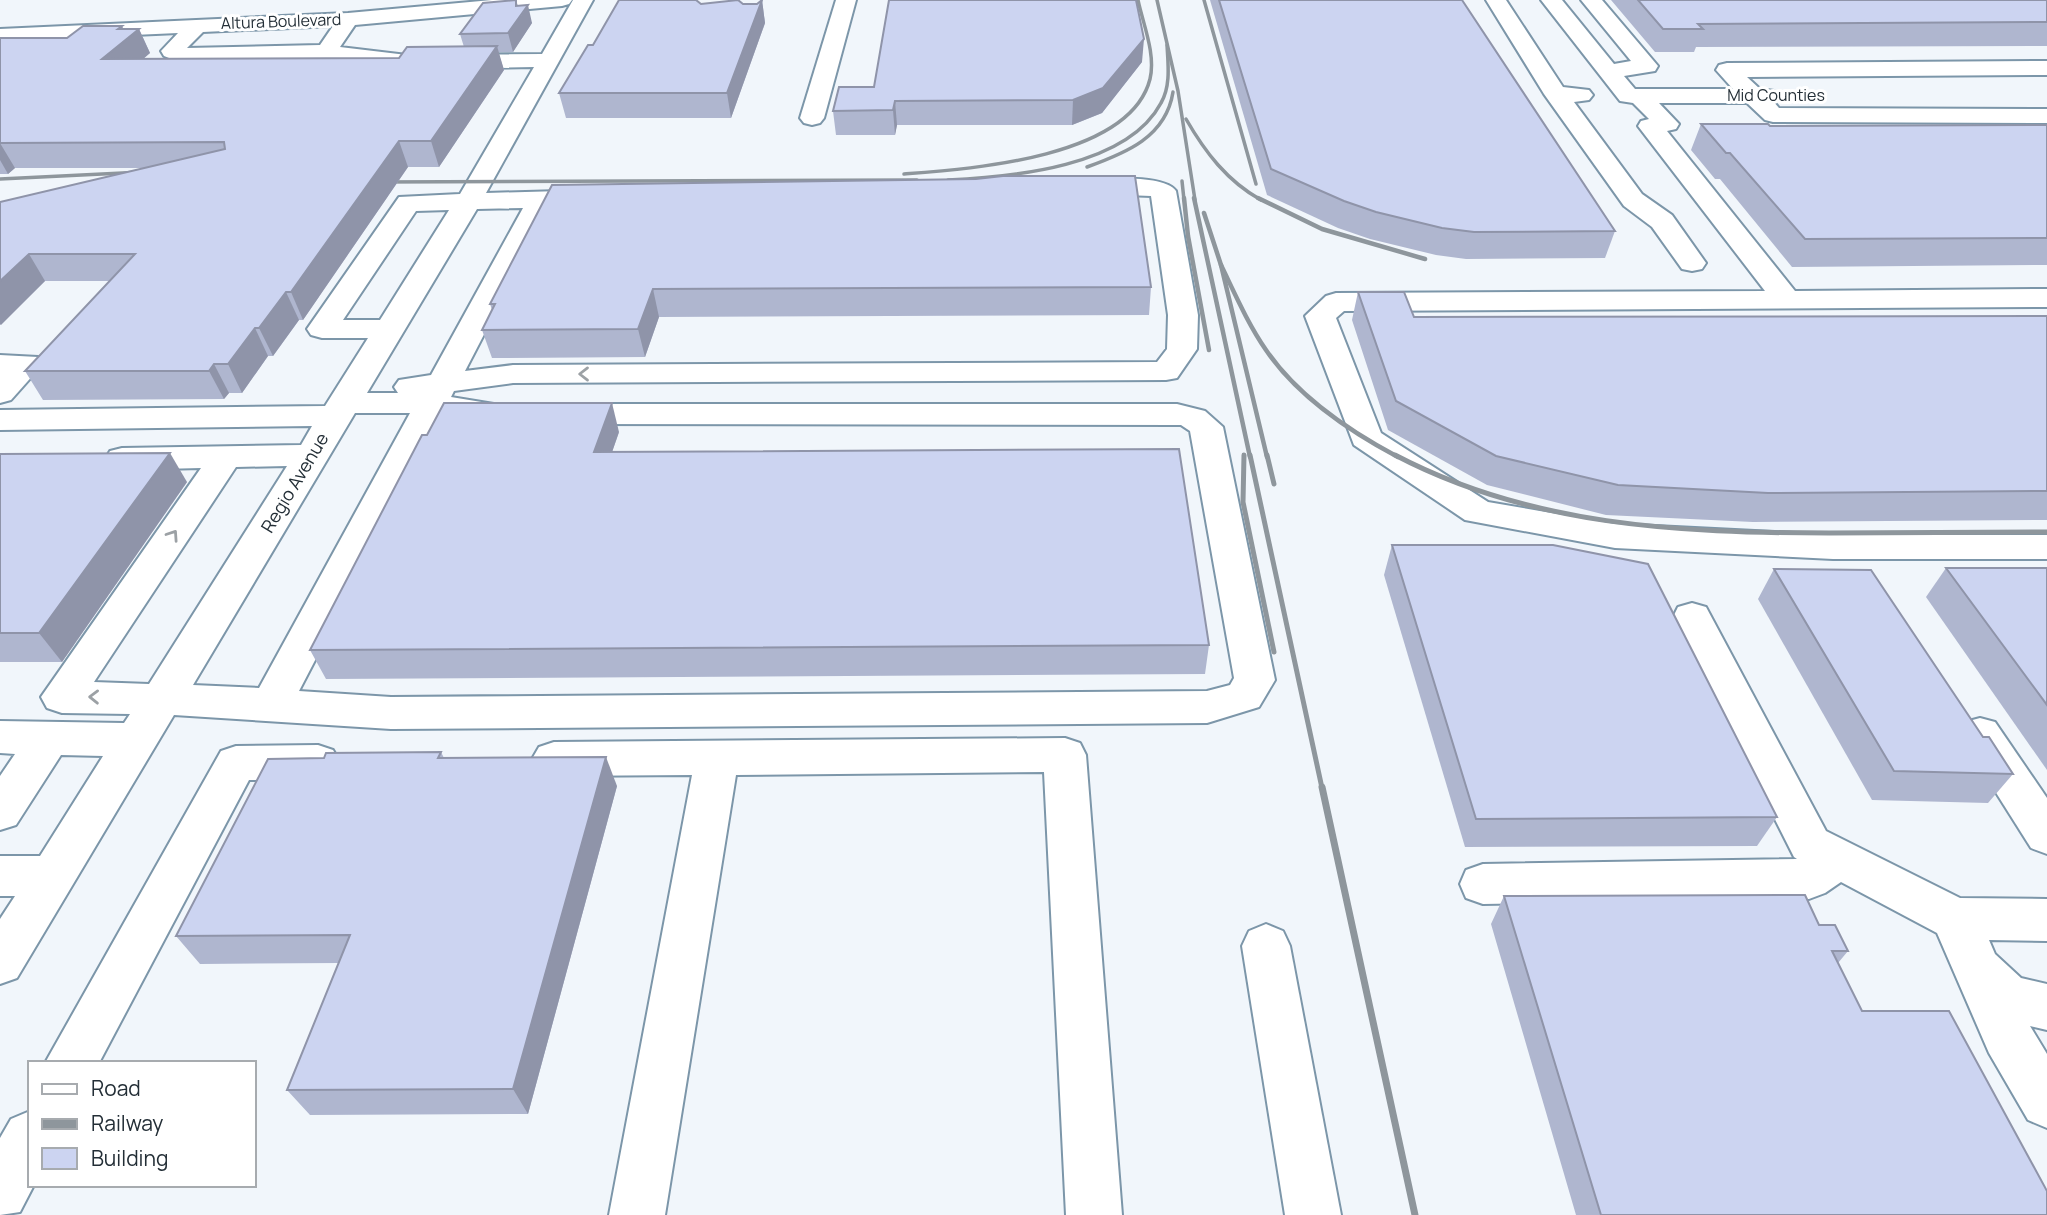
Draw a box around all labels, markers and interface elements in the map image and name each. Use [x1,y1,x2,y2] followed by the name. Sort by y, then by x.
[220,8,342,34] street label: Altura Boulevard
[1727,84,1825,106] street label: Mid Counties
[578,366,588,382] one-way arrow
[255,428,333,537] street label: Regio Avenue
[165,530,177,543] one-way arrow
[89,690,100,705] one-way arrow
[28,1061,256,1187] legend
[91,1074,141,1102] text: Road
[91,1109,163,1137] text: Railway
[91,1144,168,1172] text: Building

